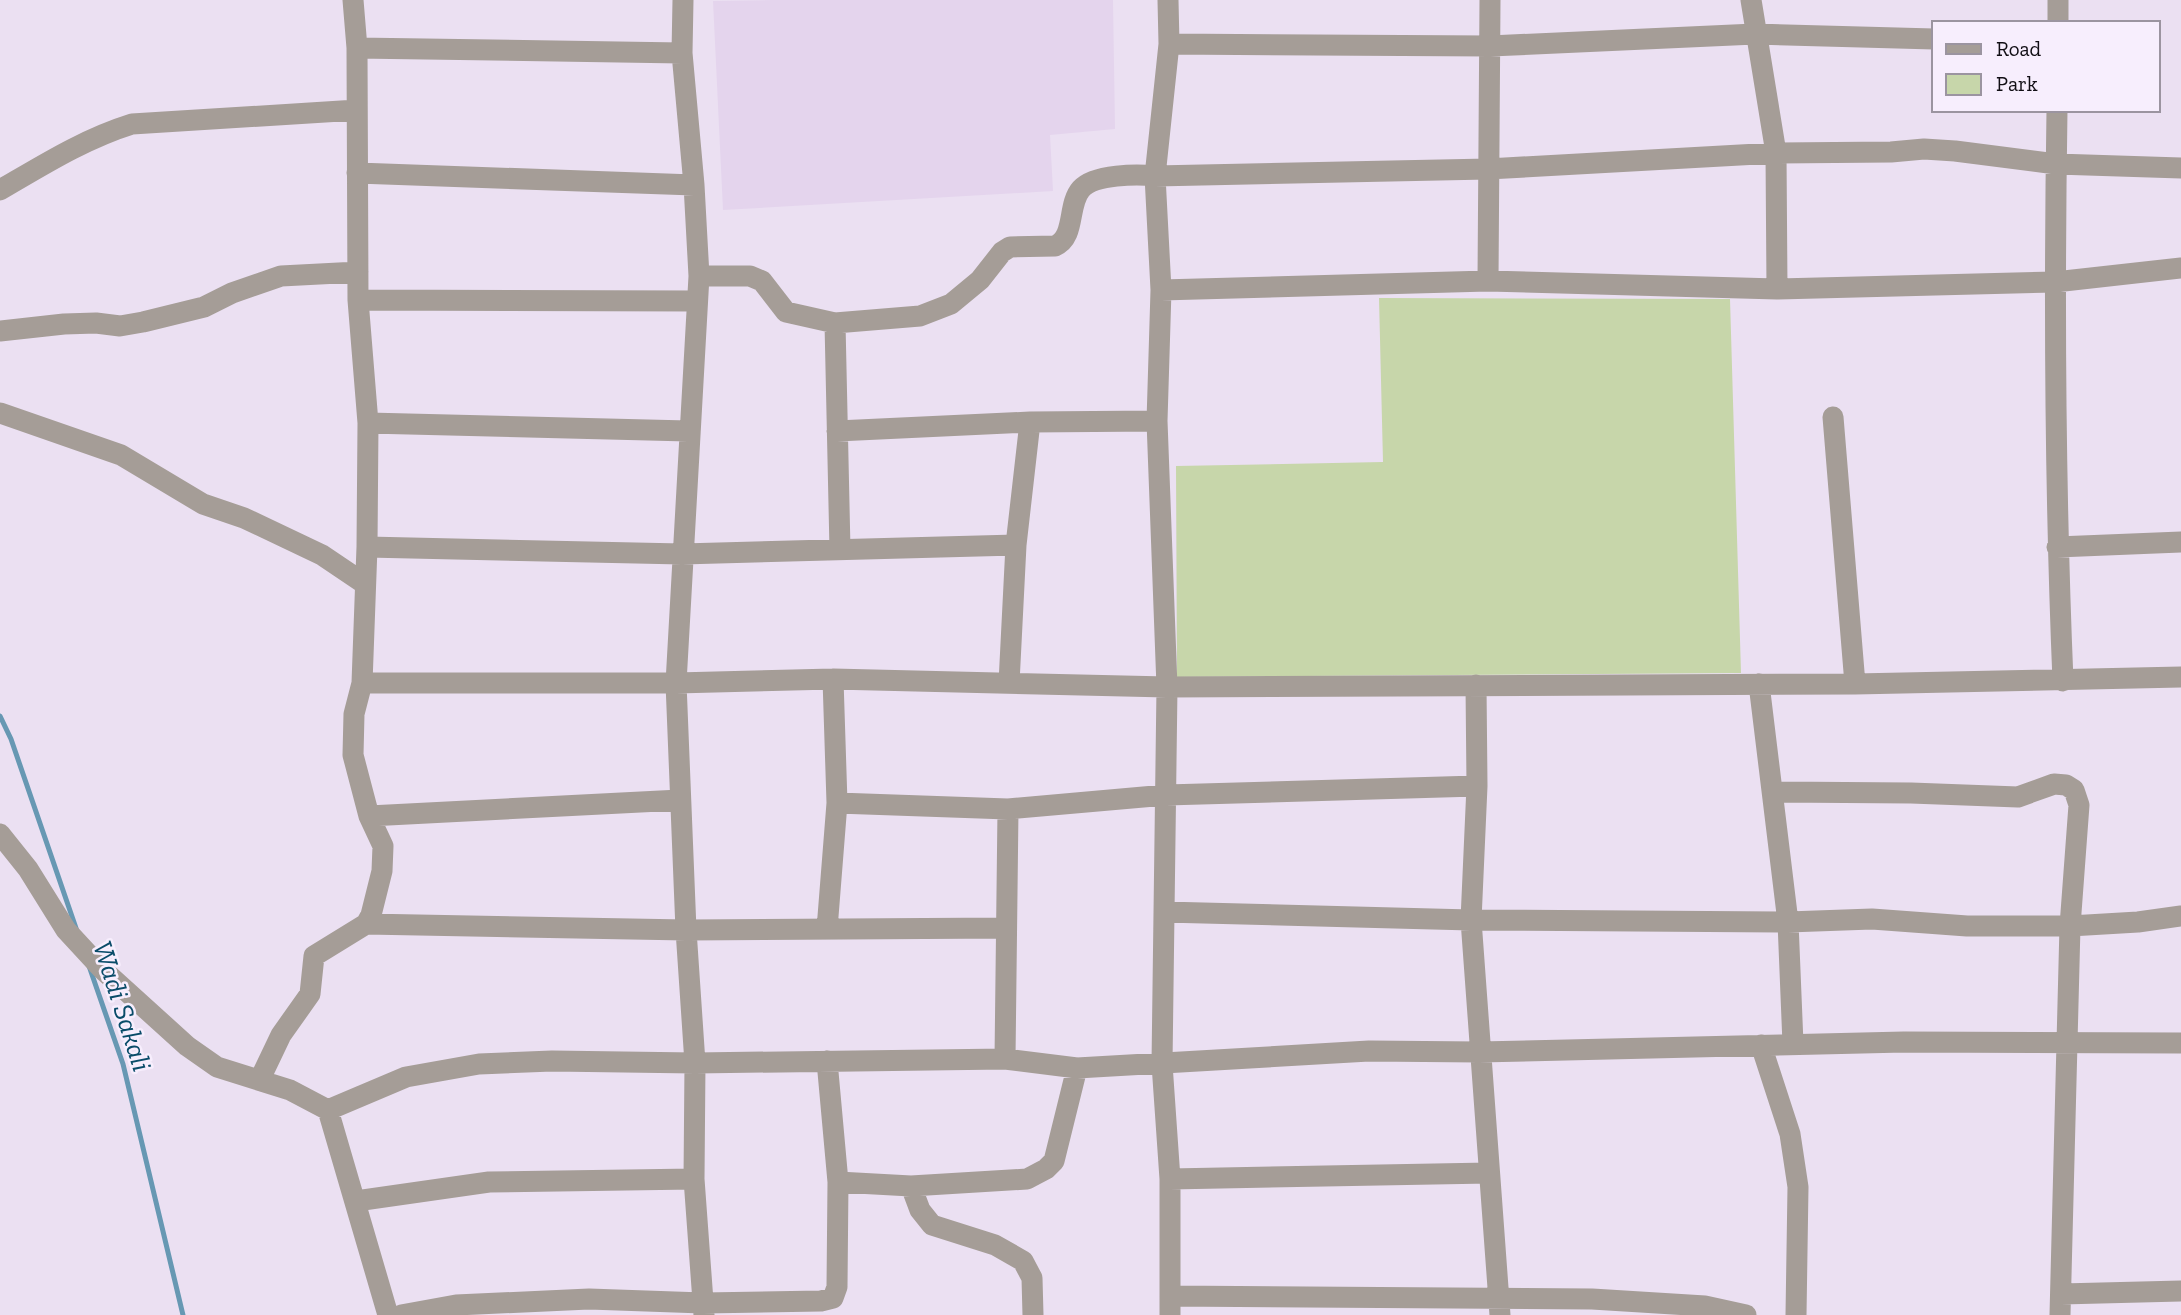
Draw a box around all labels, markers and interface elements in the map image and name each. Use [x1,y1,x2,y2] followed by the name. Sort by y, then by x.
[1932,21,2160,112] legend
[1996,36,2042,61] text: Road
[1996,71,2038,96] text: Park
[86,937,159,1075] water label: Wadi Sakali

